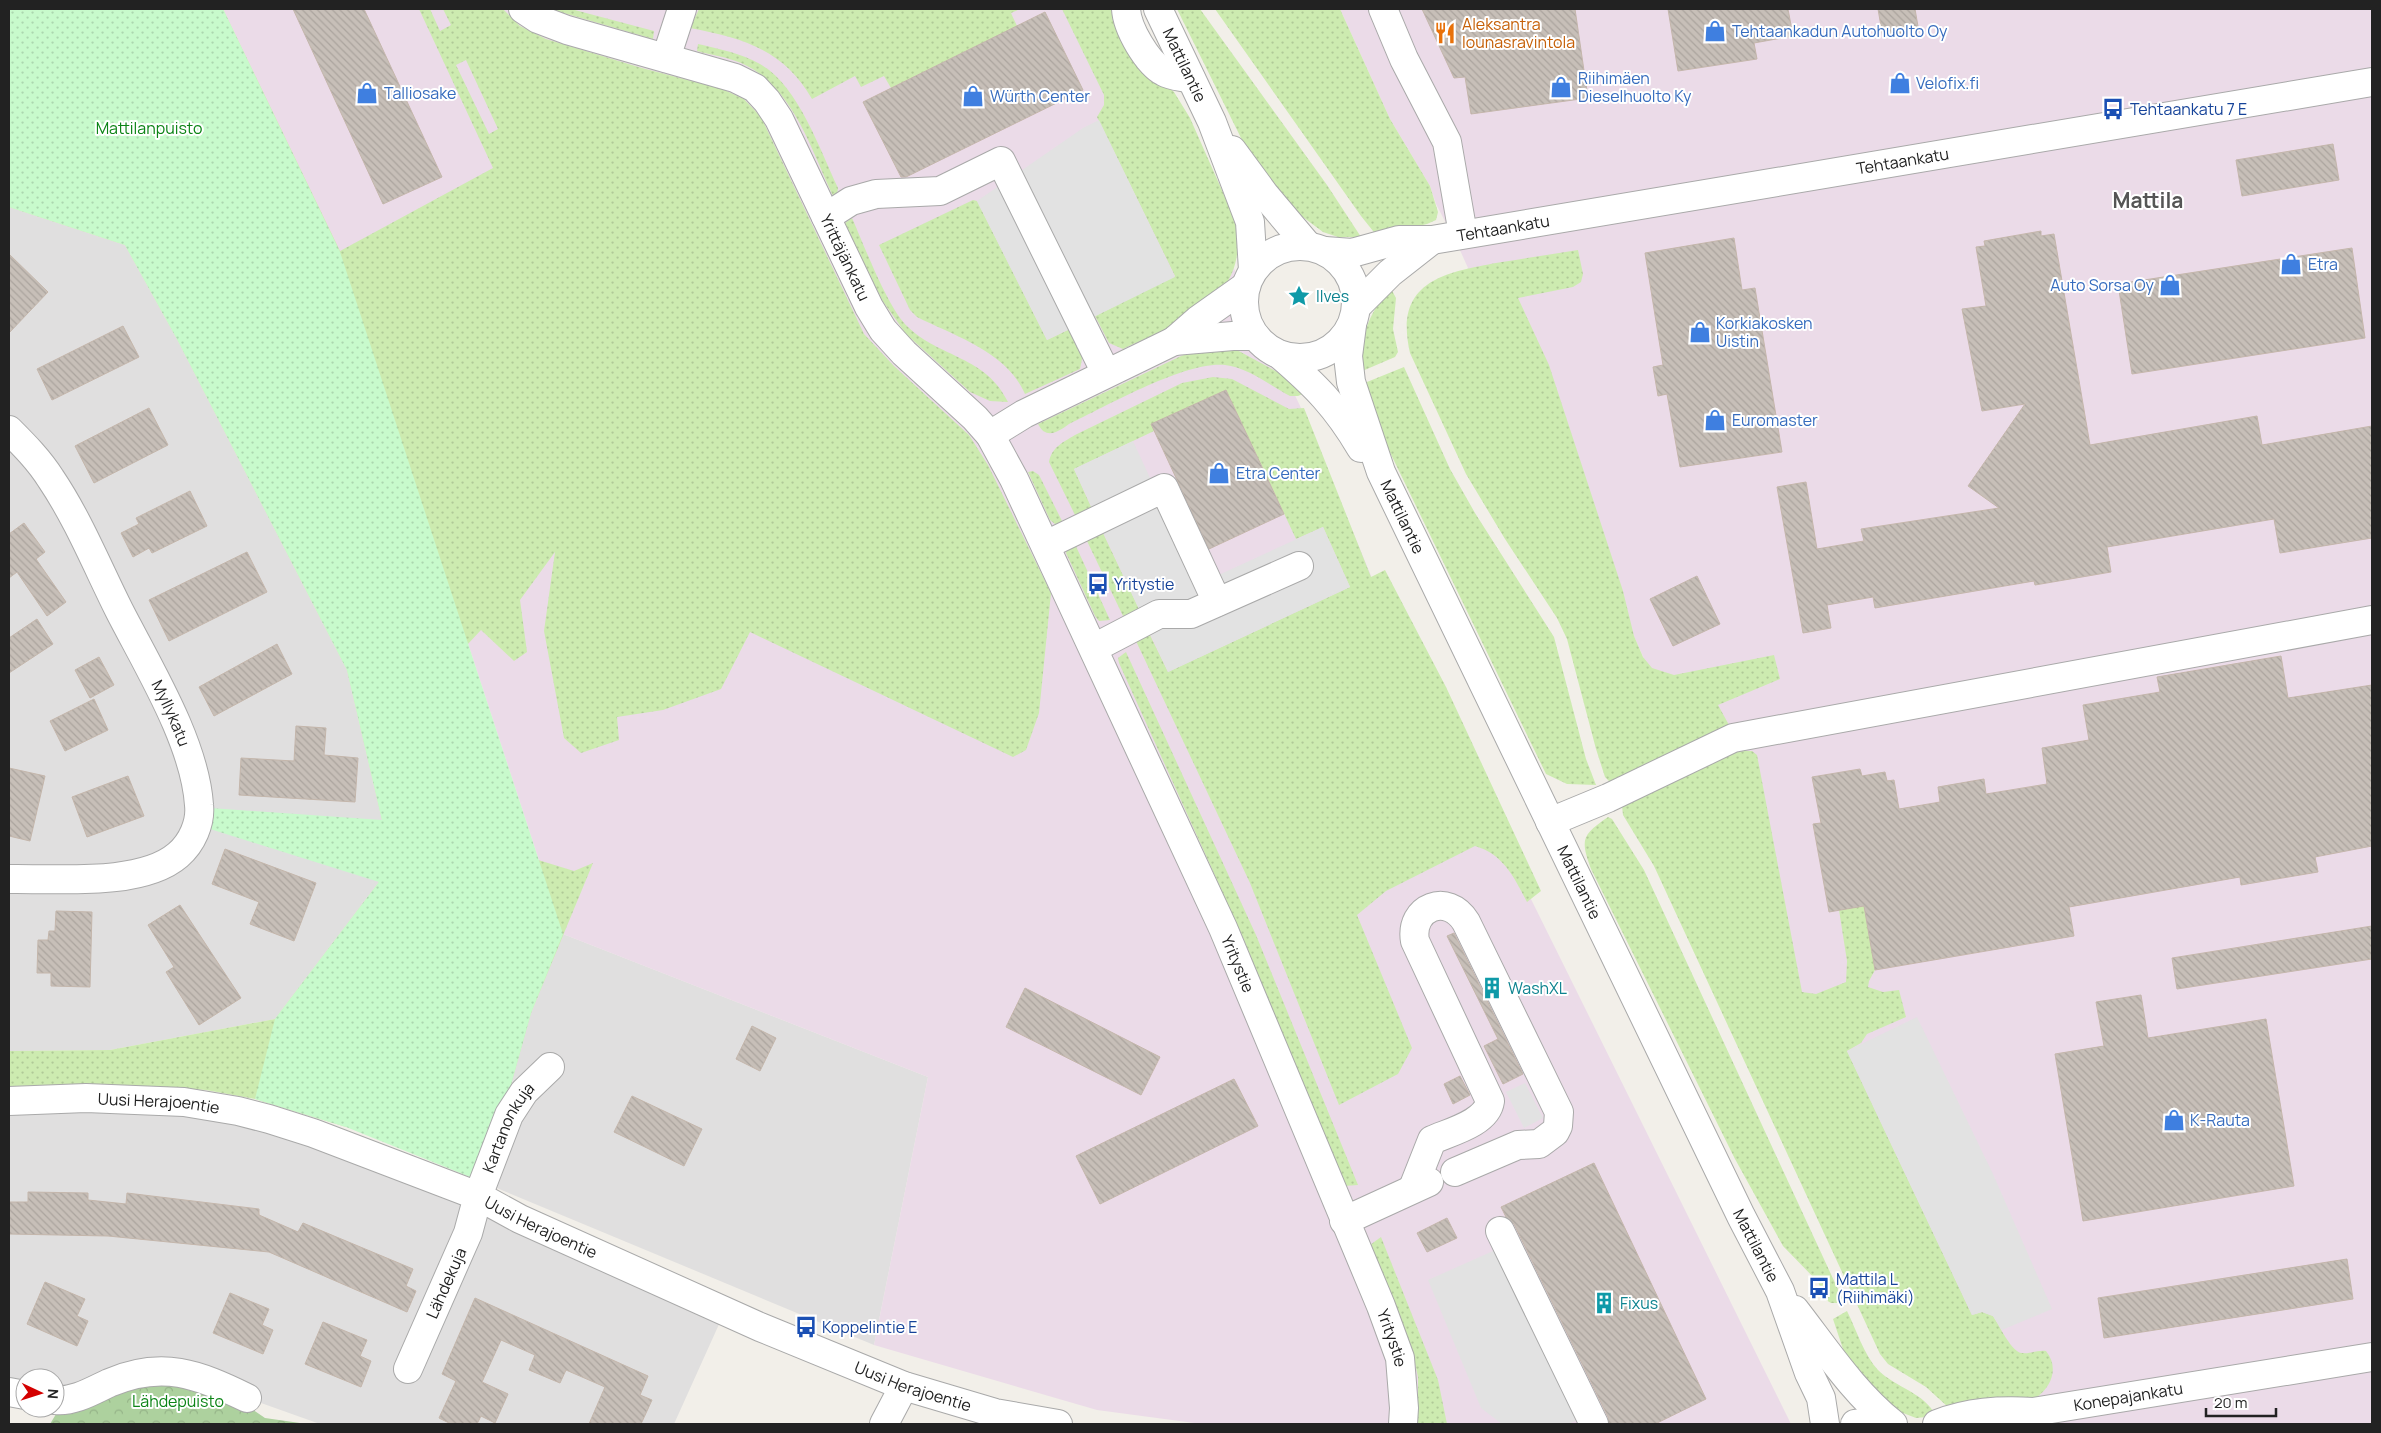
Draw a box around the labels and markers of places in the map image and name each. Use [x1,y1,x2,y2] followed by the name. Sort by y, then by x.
[1462,13,1575,53] place label: Aleksantra lounasravintola
[1702,18,1728,44] shop icon: Tehtaankadun Autohuolto Oy
[1432,20,1458,46] restaurant icon: Aleksantra lounasravintola
[1732,20,1948,42] place label: Tehtaankadun Autohuolto Oy
[1578,67,1692,107] place label: Riihimäen Dieselhuolto Ky
[1887,70,1913,96] shop icon: Velofix.fi
[1916,72,1979,94] place label: Velofix.fi
[1548,74,1574,100] shop icon: Riihimäen Dieselhuolto Ky
[354,80,380,106] shop icon: Talliosake
[384,82,456,104] place label: Talliosake
[960,83,986,109] shop icon: Würth Center
[990,85,1090,107] place label: Würth Center
[2100,96,2126,122] bus stop icon: Tehtaankatu 7 E
[2130,98,2247,120] place label: Tehtaankatu 7 E
[2278,251,2304,277] shop icon: Etra
[2308,253,2338,275] place label: Etra
[2157,272,2183,298] shop icon: Auto Sorsa Oy
[2050,274,2155,296] place label: Auto Sorsa Oy
[1286,283,1312,309] place icon: Ilves
[1316,285,1349,307] place label: Ilves
[1716,312,1813,352] place label: Korkiakosken Uistin
[1687,319,1713,345] shop icon: Korkiakosken Uistin
[1702,407,1728,433] shop icon: Euromaster
[1732,409,1818,431] place label: Euromaster
[1206,460,1232,486] shop icon: Etra Center
[1236,462,1321,484] place label: Etra Center
[1085,571,1111,597] bus stop icon: Yritystie
[1114,573,1174,595] place label: Yritystie
[1479,975,1505,1001] building icon: WashXL
[1508,977,1567,999] place label: WashXL
[2161,1107,2187,1133] shop icon: K-Rauta
[2190,1109,2250,1131] place label: K-Rauta
[1836,1268,1915,1308] place label: Mattila L (Riihimäki)
[1806,1275,1832,1301] bus stop icon: Mattila L (Riihimäki)
[1591,1290,1617,1316] building icon: Fixus
[1620,1292,1658,1314] place label: Fixus
[793,1314,819,1340] bus stop icon: Koppelintie E
[822,1316,917,1338] place label: Koppelintie E

